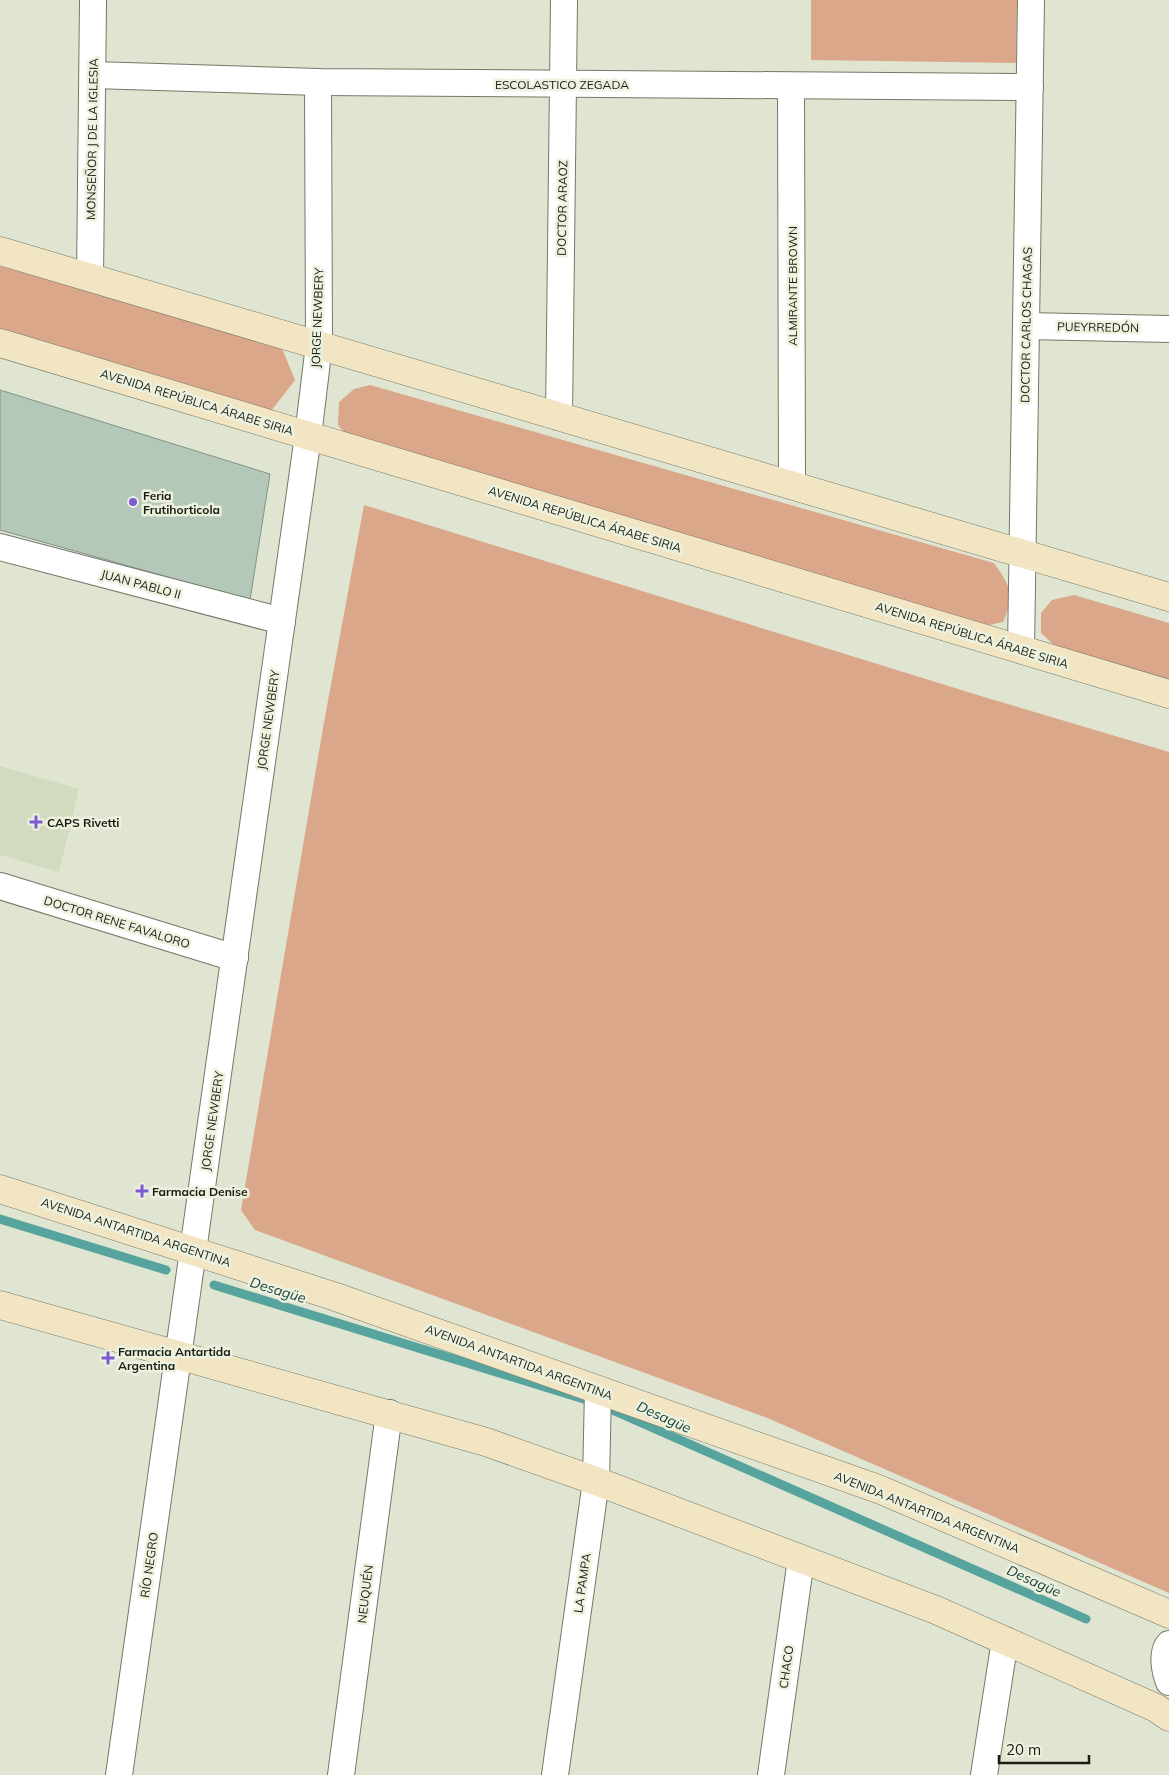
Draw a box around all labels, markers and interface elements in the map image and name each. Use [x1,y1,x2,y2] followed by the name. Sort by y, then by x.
[83,58,101,220] street label: MONSEÑOR J DE LA IGLESIA
[495,77,629,92] street label: ESCOLASTICO ZEGADA
[554,160,570,256] street label: DOCTOR ARAOZ
[785,226,800,346] street label: ALMIRANTE BROWN
[1017,247,1035,403] street label: DOCTOR CARLOS CHAGAS
[308,267,326,368] street label: JORGE NEWBERY
[1057,319,1139,335] street label: PUEYRREDÓN
[99,365,296,439] street label: AVENIDA REPÚBLICA ÁRABE SIRIA
[487,482,684,556] street label: AVENIDA REPÚBLICA ÁRABE SIRIA
[143,488,220,517] place label: Feria Frutihorticola
[127,496,139,508] marker: Feria Frutihorticola
[99,566,183,602] street label: JUAN PABLO II
[874,598,1071,672] street label: AVENIDA REPÚBLICA ÁRABE SIRIA
[254,669,283,771] street label: JORGE NEWBERY
[29,815,43,829] marker: CAPS Rivetti
[47,815,119,830] place label: CAPS Rivetti
[42,893,192,951] street label: DOCTOR RENE FAVALORO
[198,1070,227,1172] street label: JORGE NEWBERY
[152,1184,248,1199] place label: Farmacia Denise
[136,1185,148,1197] marker: Farmacia Denise
[39,1194,233,1270] street label: AVENIDA ANTARTIDA ARGENTINA
[248,1273,309,1307] water label: Desagüe
[423,1321,615,1403] street label: AVENIDA ANTARTIDA ARGENTINA
[118,1344,231,1373] place label: Farmacia Antartida Argentina
[102,1352,114,1364] marker: Farmacia Antartida Argentina
[634,1397,694,1437] water label: Desagüe
[832,1468,1022,1556] street label: AVENIDA ANTARTIDA ARGENTINA
[137,1531,161,1599] street label: RÍO NEGRO
[570,1552,594,1614] street label: LA PAMPA
[1004,1561,1064,1601] water label: Desagüe
[354,1564,376,1624] street label: NEUQUÉN
[776,1645,796,1689] street label: CHACO
[999,1732,1089,1764] scale bar
[1006,1740,1041,1759] text: 20 m

